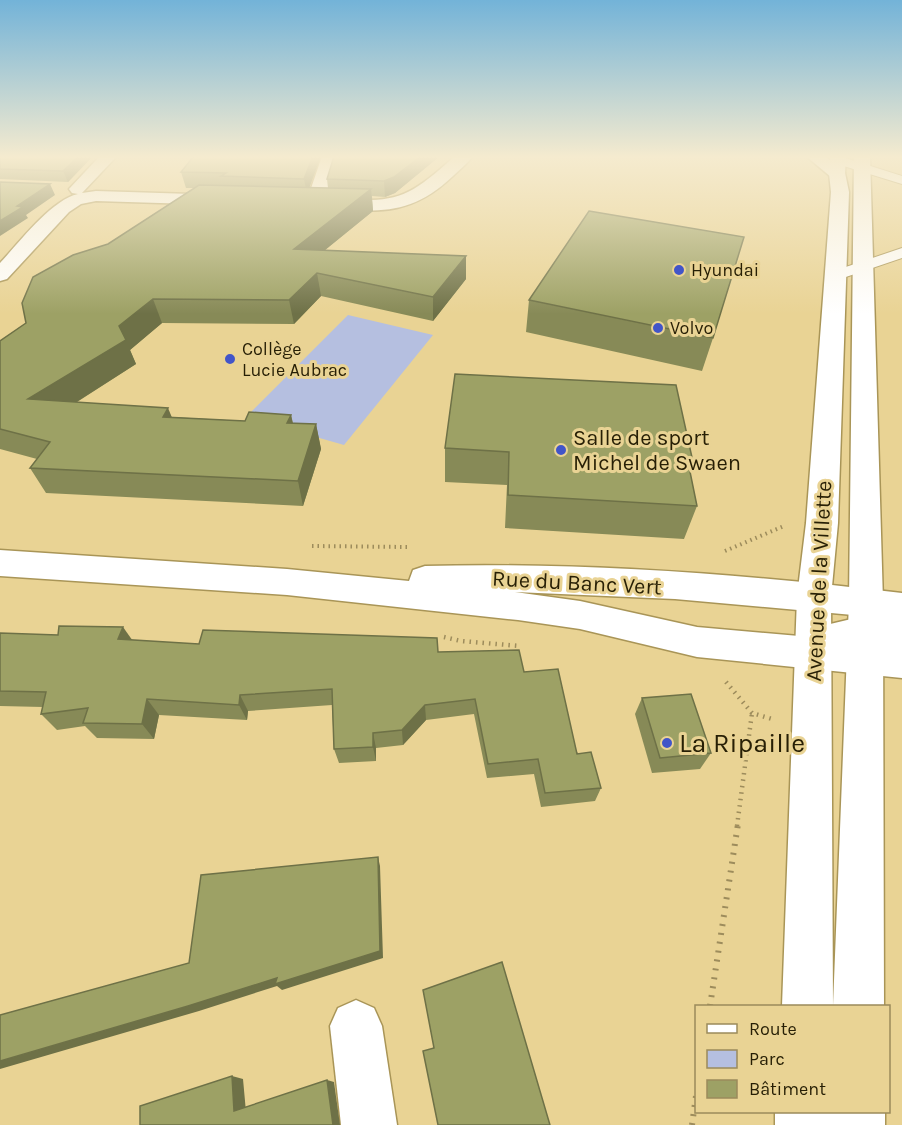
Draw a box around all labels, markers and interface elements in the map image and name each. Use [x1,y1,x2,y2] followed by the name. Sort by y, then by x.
[691,259,759,281] place label: Hyundai
[672,263,686,277] marker: Hyundai
[670,317,713,339] place label: Volvo
[651,321,665,335] marker: Volvo
[242,338,347,381] place label: Collège Lucie Aubrac
[223,352,237,366] marker: Collège Lucie Aubrac
[573,425,741,476] place label: Salle de sport Michel de Swaen
[554,443,568,457] marker: Salle de sport Michel de Swaen
[801,480,837,682] street label: Avenue de la Villette
[492,566,662,600] street label: Rue du Banc Vert
[679,727,805,759] place label: La Ripaille
[660,736,674,750] marker: La Ripaille
[695,1005,890,1113] legend
[749,1018,797,1040] text: Route
[749,1048,785,1070] text: Parc
[749,1078,826,1100] text: Bâtiment

